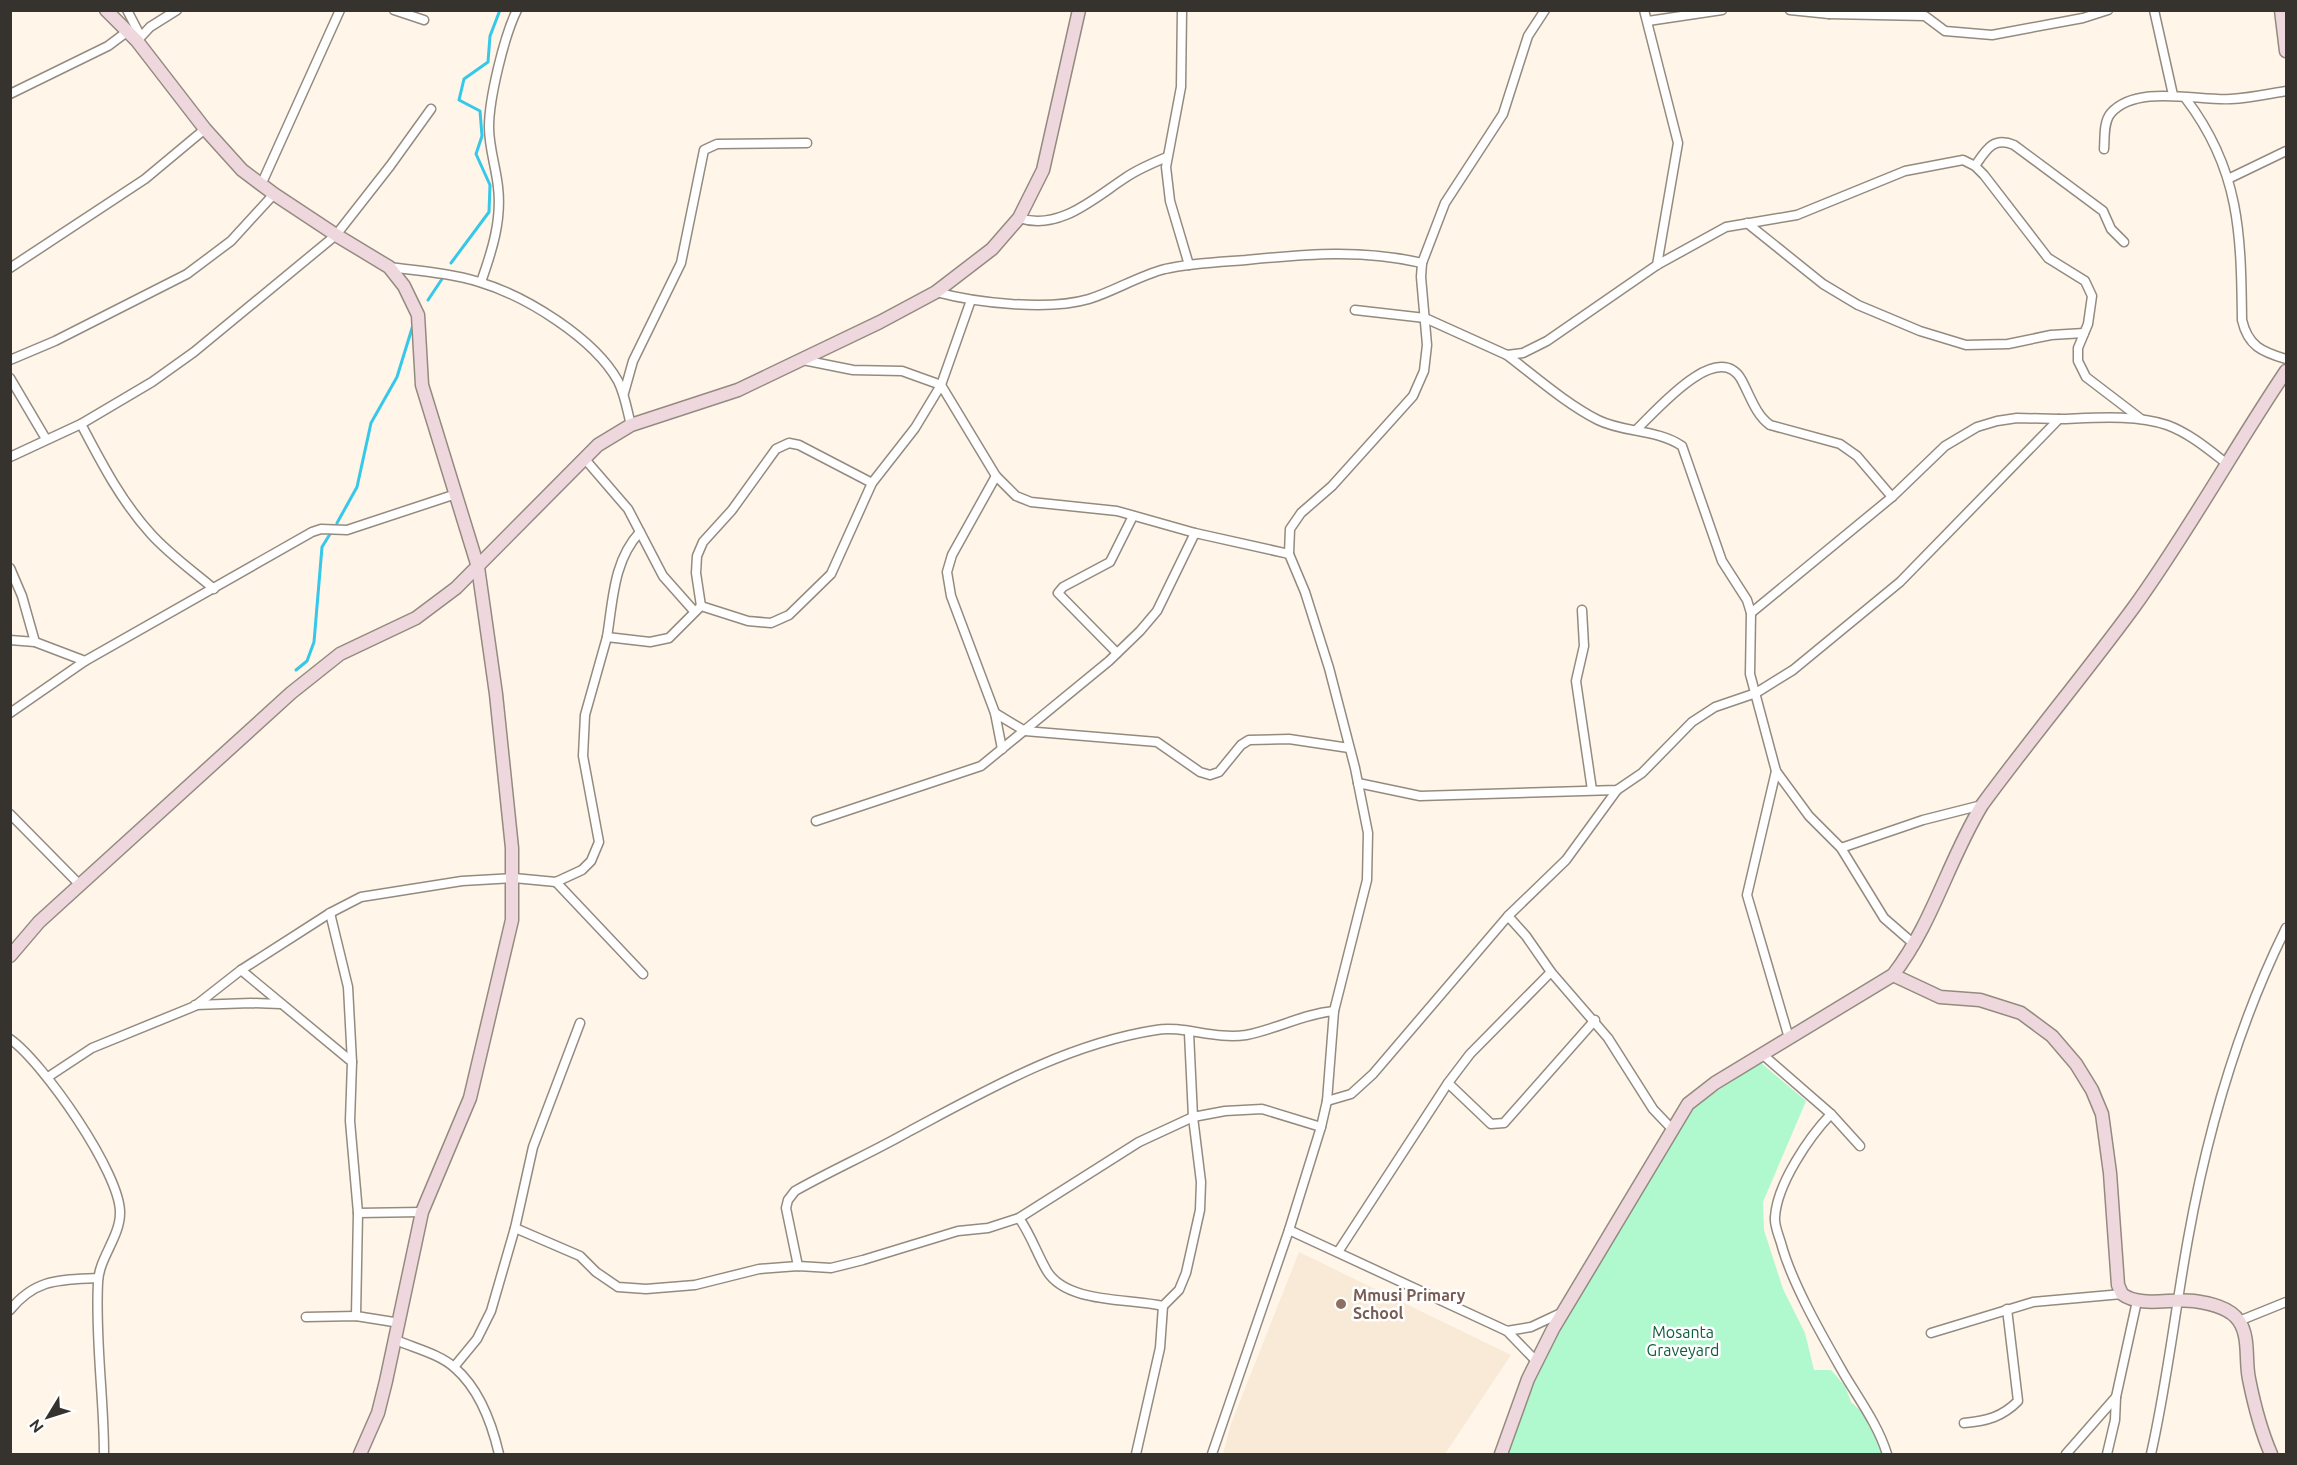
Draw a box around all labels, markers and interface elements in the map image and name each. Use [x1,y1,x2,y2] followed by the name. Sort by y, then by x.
[1353,1286,1466,1322] place label: Mmusi Primary School
[1334,1297,1348,1311] marker: Mmusi Primary School
[1647,1323,1719,1359] park label: Mosanta Graveyard
[18,1387,78,1447] north arrow
[25,1416,47,1436] text: N

